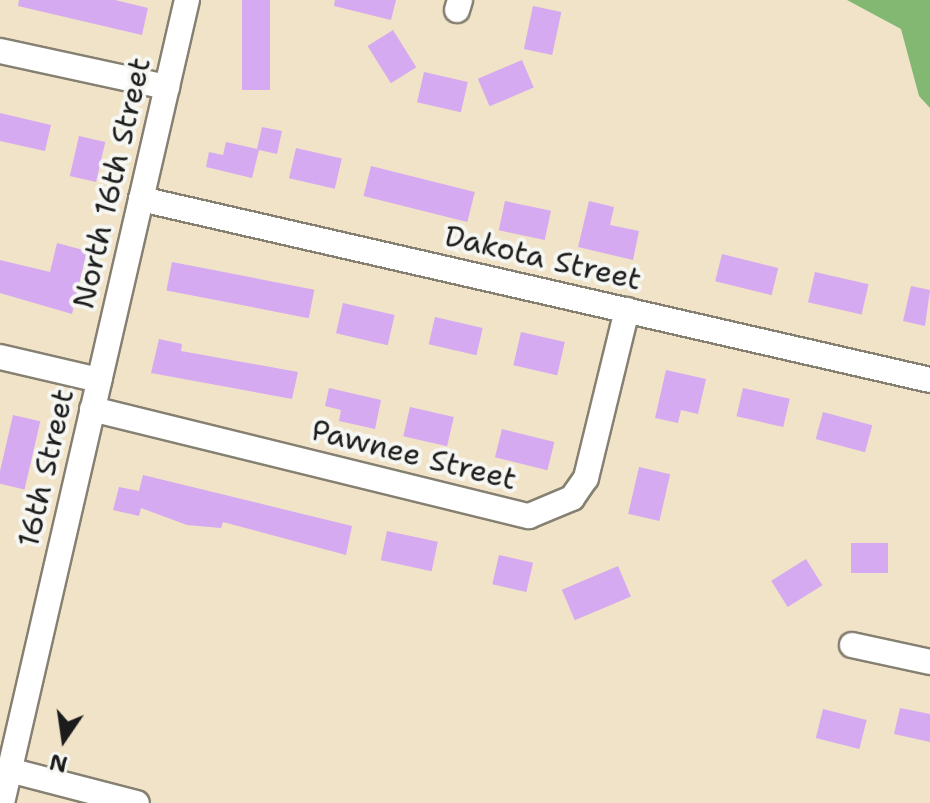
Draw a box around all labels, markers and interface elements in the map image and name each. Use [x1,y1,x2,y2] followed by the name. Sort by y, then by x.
[66,54,158,312] street label: North 16th Street
[441,218,645,298] street label: Dakota Street
[10,385,82,551] street label: 16th Street
[308,412,520,498] street label: Pawnee Street
[24,699,104,779] north arrow
[47,747,70,779] text: N

